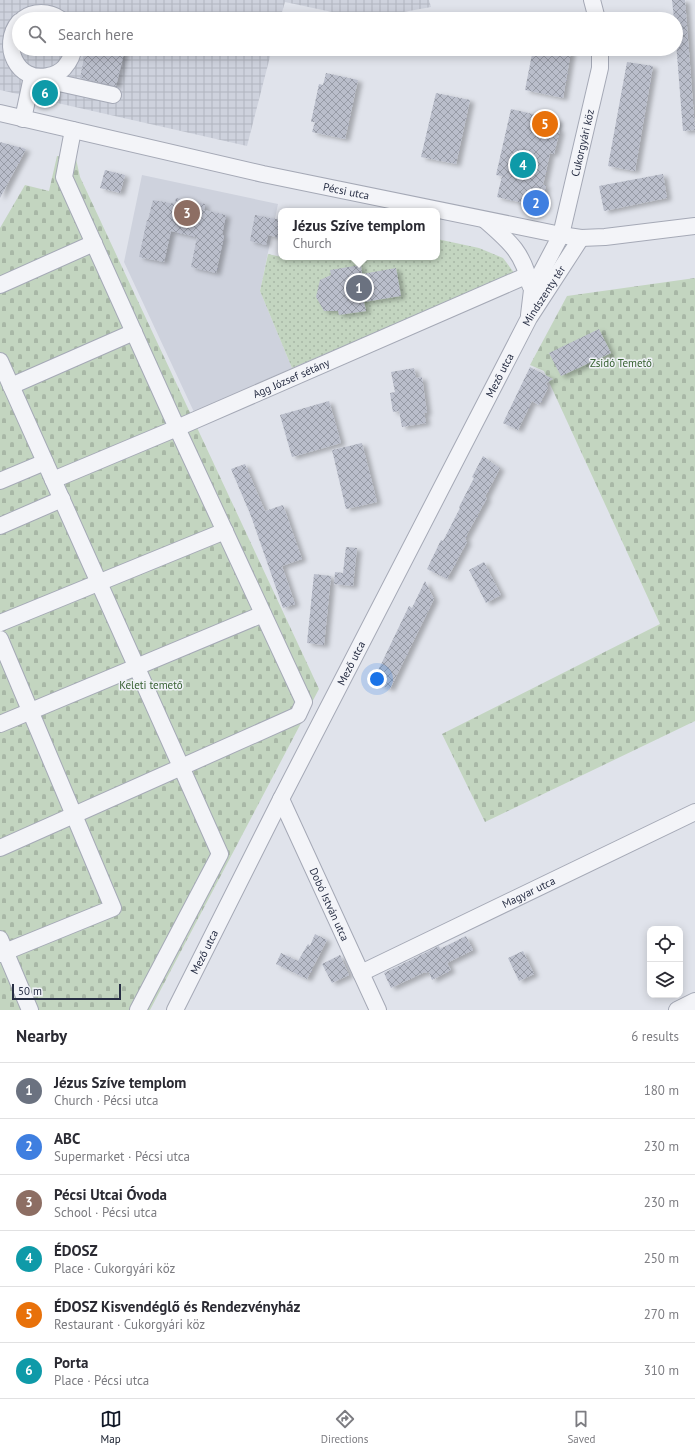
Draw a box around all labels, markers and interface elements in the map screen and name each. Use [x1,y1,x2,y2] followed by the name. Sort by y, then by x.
[12,12,683,56] search box
[26,23,48,45] icon: search
[58,25,134,44] text: Search here
[32,78,58,108] pin: 6
[568,108,597,178] street label: Cukorgyári köz
[532,109,558,139] pin: 5
[510,150,536,180] pin: 4
[322,180,371,203] street label: Pécsi utca
[523,188,549,218] pin: 2
[174,198,200,228] pin: 3
[278,208,440,260] popup
[293,216,425,235] text: Jézus Szíve templom
[293,235,332,252] text: Church
[519,263,568,328] street label: Mindszenty tér
[346,273,372,303] pin: 1
[482,351,517,400] street label: Mező utca
[251,355,332,401] street label: Agg József sétány
[590,356,652,370] park label: Zsidó Temető
[334,639,368,688] street label: Mező utca
[367,669,387,689] your location
[119,678,183,692] park label: Keleti temető
[307,865,352,943] street label: Dobó István utca
[500,873,557,911] street label: Magyar utca
[647,926,683,998] map controls
[647,926,683,962] button: locate
[187,927,221,976] street label: Mező utca
[647,962,683,998] button: layers
[12,982,121,1001] scale bar
[18,984,42,998] text: 50 m
[16,1025,67,1047] text: Nearby
[631,1028,679,1045] text: 6 results
[54,1073,186,1092] text: Jézus Szíve templom
[25,1082,33,1099] text: 1
[644,1082,679,1099] text: 180 m
[54,1092,158,1109] text: Church · Pécsi utca
[54,1129,80,1148] text: ABC
[25,1138,33,1155] text: 2
[644,1138,679,1155] text: 230 m
[54,1148,190,1165] text: Supermarket · Pécsi utca
[54,1185,167,1204] text: Pécsi Utcai Óvoda
[25,1194,33,1211] text: 3
[644,1194,679,1211] text: 230 m
[54,1204,157,1221] text: School · Pécsi utca
[54,1241,98,1260] text: ÉDOSZ
[25,1250,33,1267] text: 4
[644,1250,679,1267] text: 250 m
[54,1260,175,1277] text: Place · Cukorgyári köz
[54,1297,300,1316] text: ÉDOSZ Kisvendéglő és Rendezvényház
[25,1306,33,1323] text: 5
[644,1306,679,1323] text: 270 m
[54,1316,205,1333] text: Restaurant · Cukorgyári köz
[54,1353,89,1372] text: Porta
[25,1362,33,1379] text: 6
[644,1362,679,1379] text: 310 m
[54,1372,149,1389] text: Place · Pécsi utca
[100,1408,122,1446] tab: Map
[321,1408,368,1446] tab: Directions
[567,1408,595,1446] tab: Saved

